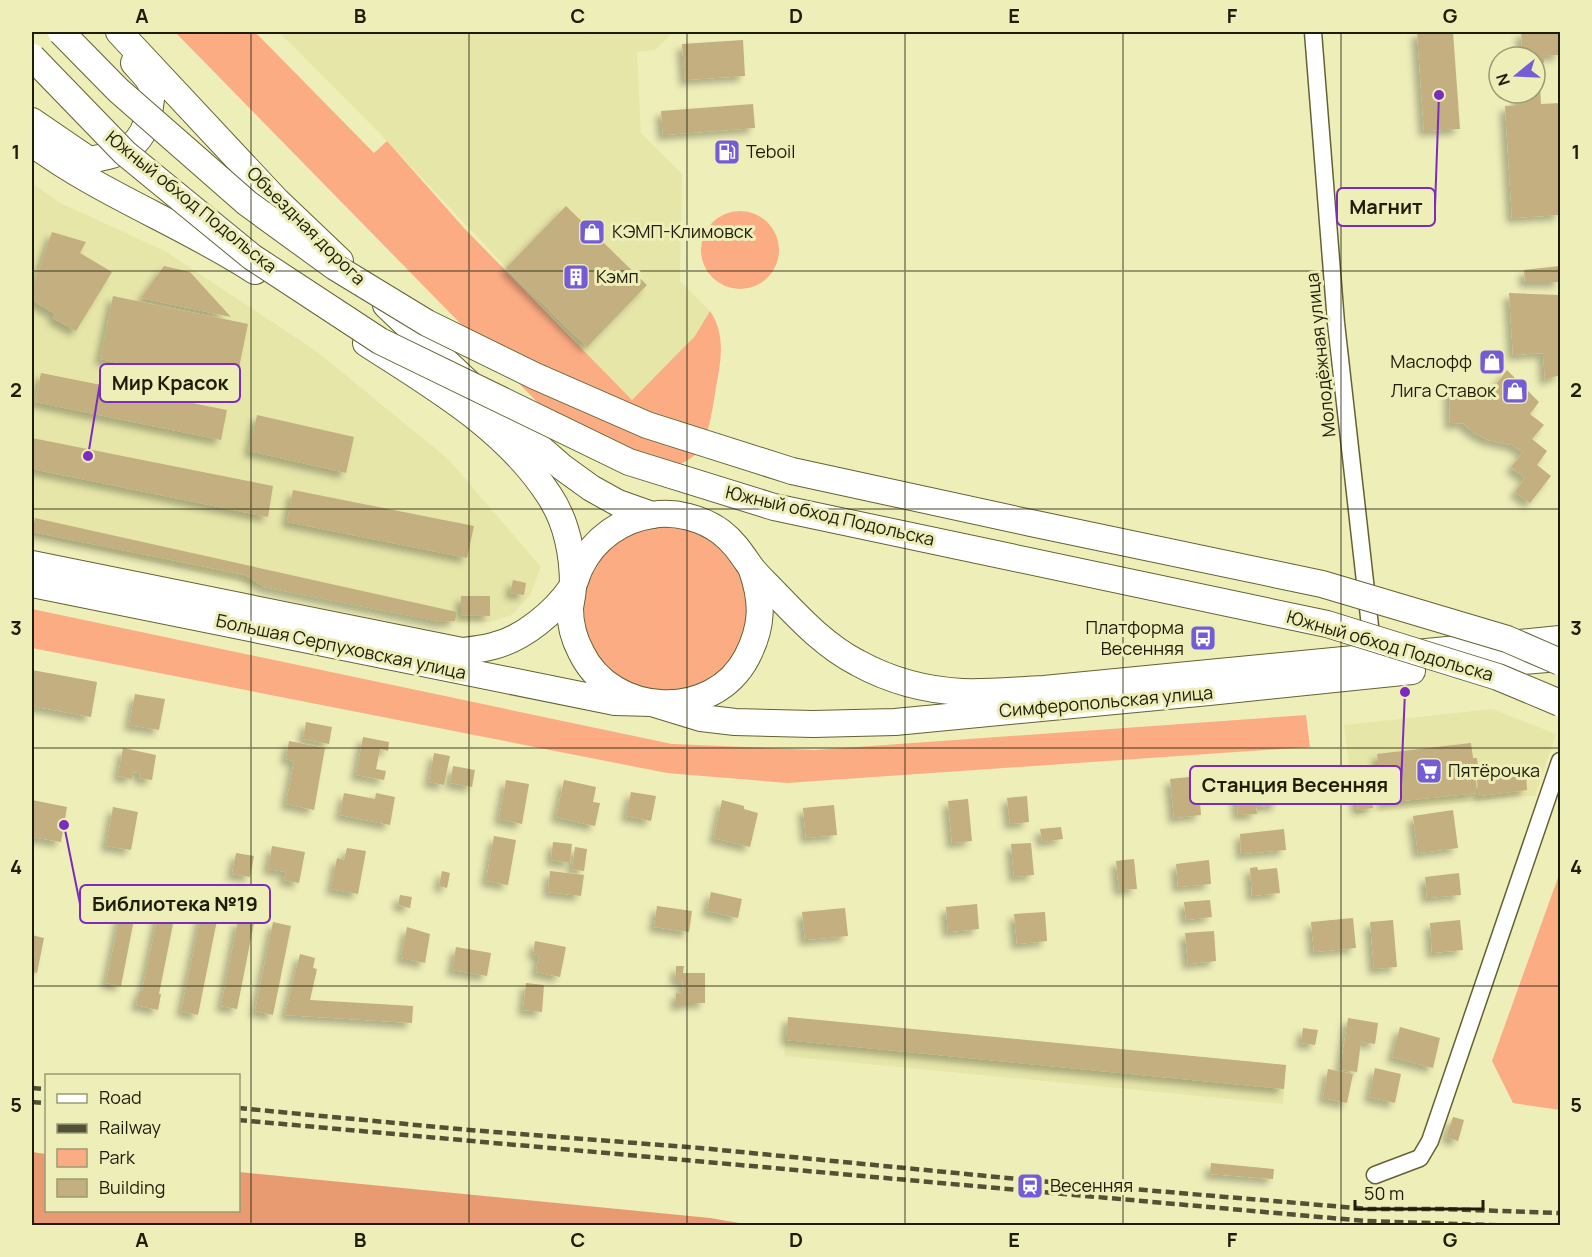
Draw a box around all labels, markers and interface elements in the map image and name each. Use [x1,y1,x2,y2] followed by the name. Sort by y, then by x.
[135,2,149,29] text: A
[354,2,367,29] text: B
[571,2,585,29] text: C
[789,2,803,29] text: D
[1008,2,1020,29] text: E
[1227,2,1238,29] text: F
[1443,2,1458,29] text: G
[1487,45,1547,105] north arrow
[1490,71,1515,89] text: N
[101,125,282,278] street label: Южный обход Подольска
[712,137,742,167] fuel station icon: Teboil
[12,138,20,165] text: 1
[1572,138,1580,165] text: 1
[746,139,796,163] place label: Teboil
[242,161,371,290] street label: Объездная дорога
[1337,188,1435,226] callout: Магнит
[1349,193,1423,220] text: Магнит
[577,217,607,247] shop icon: КЭМП-Климовск
[612,219,754,243] place label: КЭМП-Климовск
[561,262,591,292] building icon: Кэмп
[596,264,639,288] place label: Кэмп
[1299,272,1341,439] street label: Молодёжная улица
[1477,347,1507,377] shop icon: Маслофф
[1390,349,1472,373] place label: Маслофф
[100,364,240,402] callout: Мир Красок
[112,369,230,396] text: Мир Красок
[10,376,22,403] text: 2
[1500,376,1530,406] shop icon: Лига Ставок
[1570,376,1582,403] text: 2
[1391,378,1497,402] place label: Лига Ставок
[723,479,937,551] street label: Южный обход Подольска
[1284,604,1496,686] street label: Южный обход Подольска
[214,608,468,684] street label: Большая Серпуховская улица
[10,614,22,641] text: 3
[1570,614,1582,641] text: 3
[1086,615,1184,660] place label: Платформа Весенняя
[1188,623,1218,653] bus stop icon: Платформа Весенняя
[998,680,1214,722] street label: Симферопольская улица
[1414,756,1444,786] supermarket icon: Пятёрочка
[1448,758,1540,782] place label: Пятёрочка
[1190,766,1401,804] callout: Станция Весенняя
[1202,771,1388,798] text: Станция Весенняя
[10,853,22,880] text: 4
[1570,853,1582,880] text: 4
[80,885,270,923] callout: Библиотека №19
[92,890,258,917] text: Библиотека №19
[45,1074,240,1212] legend
[99,1085,142,1109] text: Road
[10,1091,22,1118] text: 5
[1570,1091,1582,1118] text: 5
[99,1115,161,1139] text: Railway
[99,1145,136,1169] text: Park
[1015,1171,1045,1201] station icon: Весенняя
[1050,1173,1133,1197] place label: Весенняя
[1355,1173,1482,1211] scale bar
[99,1175,165,1199] text: Building
[1364,1181,1404,1205] text: 50 m
[135,1226,149,1253] text: A
[354,1226,367,1253] text: B
[571,1226,585,1253] text: C
[789,1226,803,1253] text: D
[1008,1226,1020,1253] text: E
[1227,1226,1238,1253] text: F
[1443,1226,1458,1253] text: G

